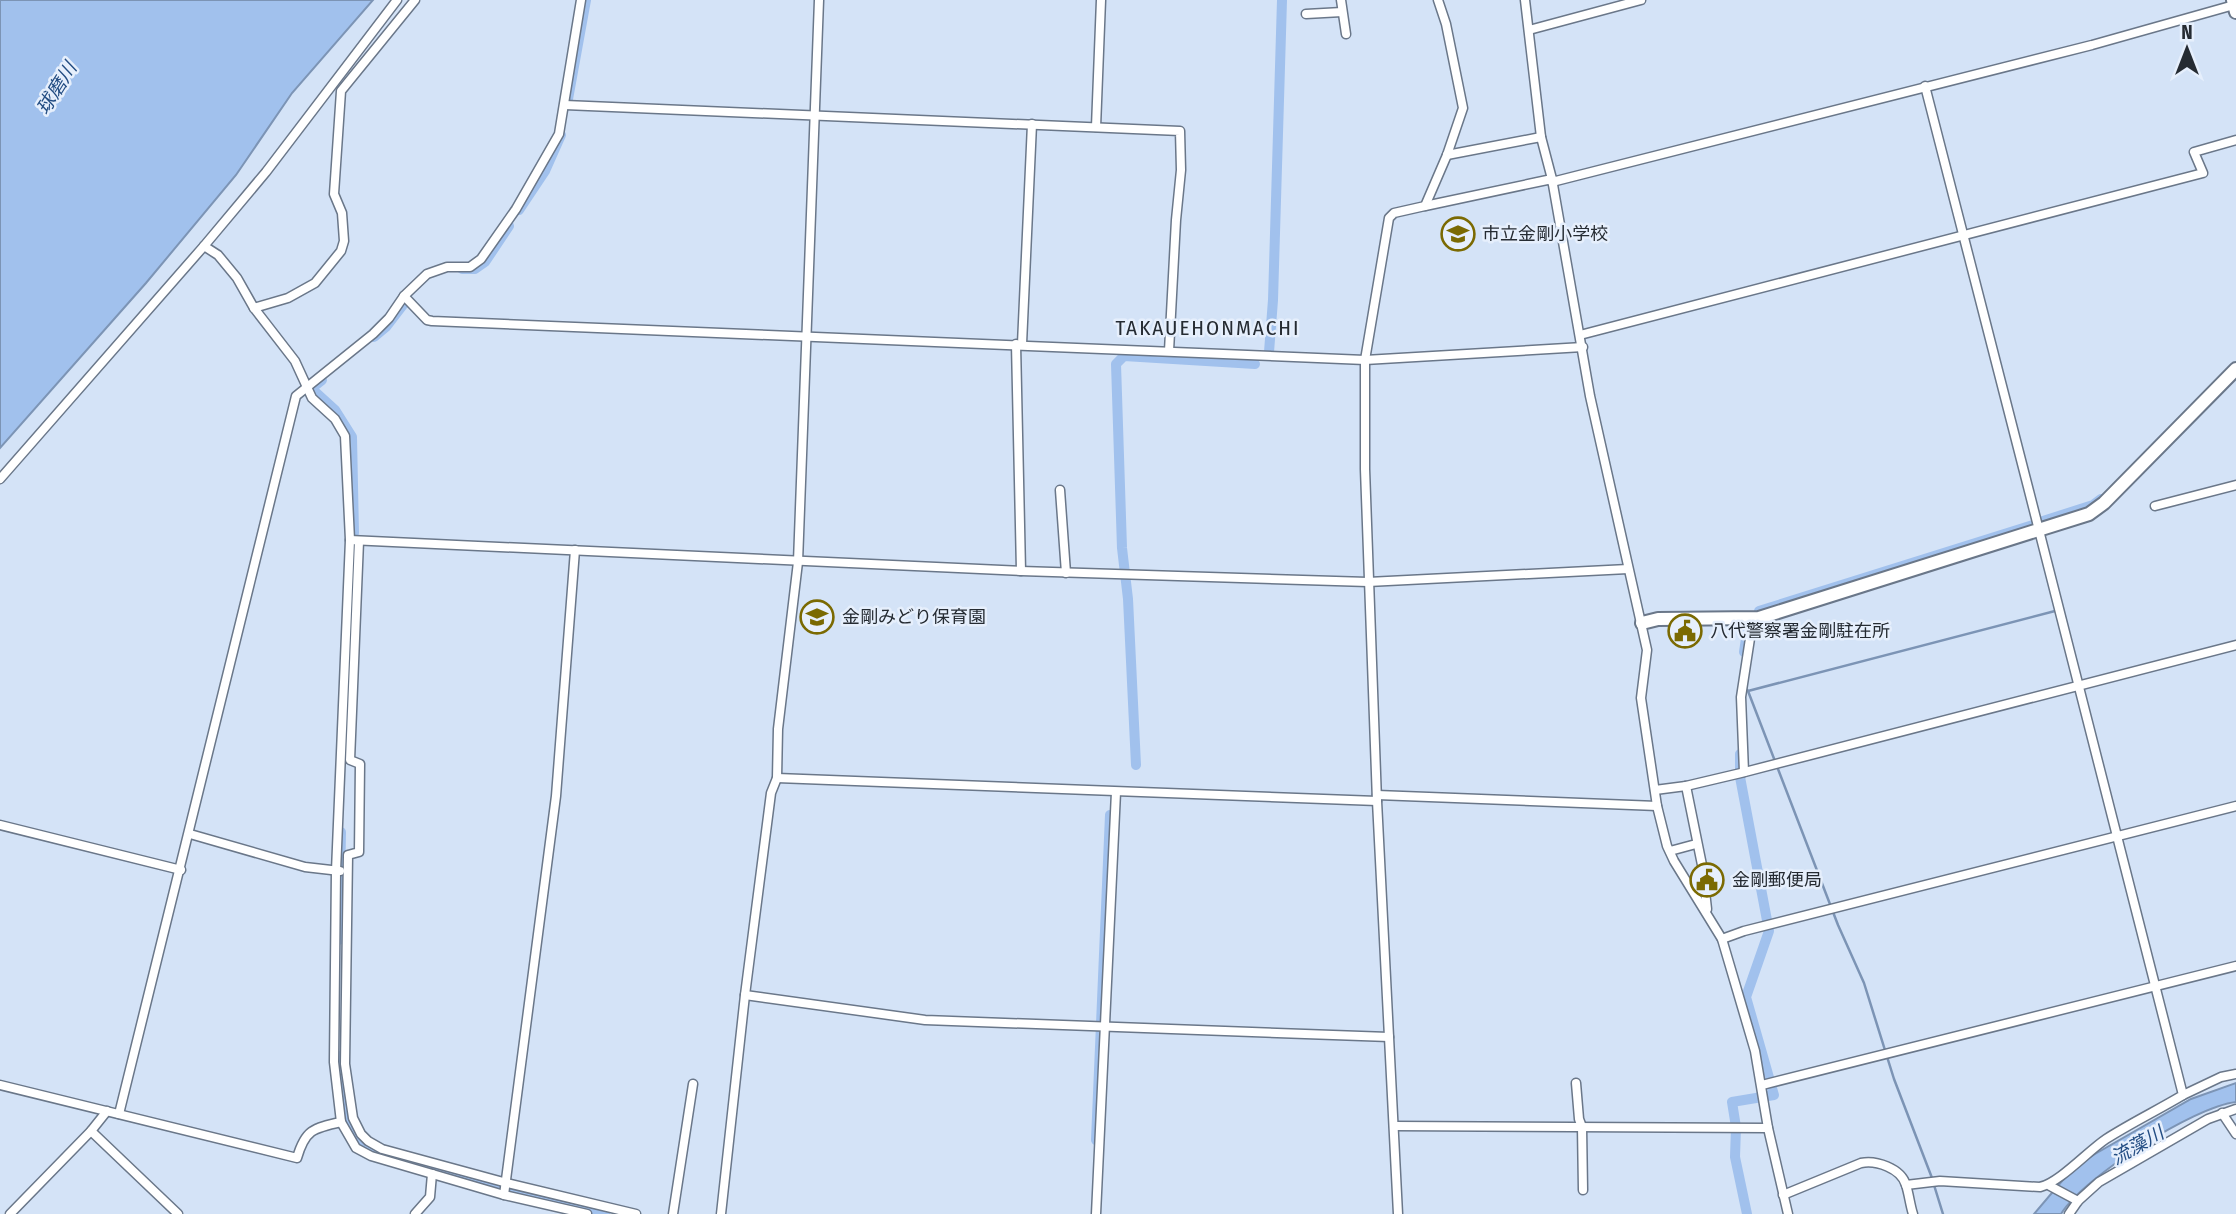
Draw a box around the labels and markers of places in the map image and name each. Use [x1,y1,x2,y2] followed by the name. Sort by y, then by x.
[1439,215,1477,253] school or university icon: 市立金剛小学校
[1482,223,1608,245] place label: 市立金剛小学校
[798,598,836,636] school or university icon: 金剛みどり保育園
[842,606,986,628] place label: 金剛みどり保育園
[1666,612,1704,650] public building icon: 八代警察署金剛駐在所
[1710,620,1890,642] place label: 八代警察署金剛駐在所
[1688,861,1726,899] public building icon: 金剛郵便局
[1732,869,1822,891] place label: 金剛郵便局

